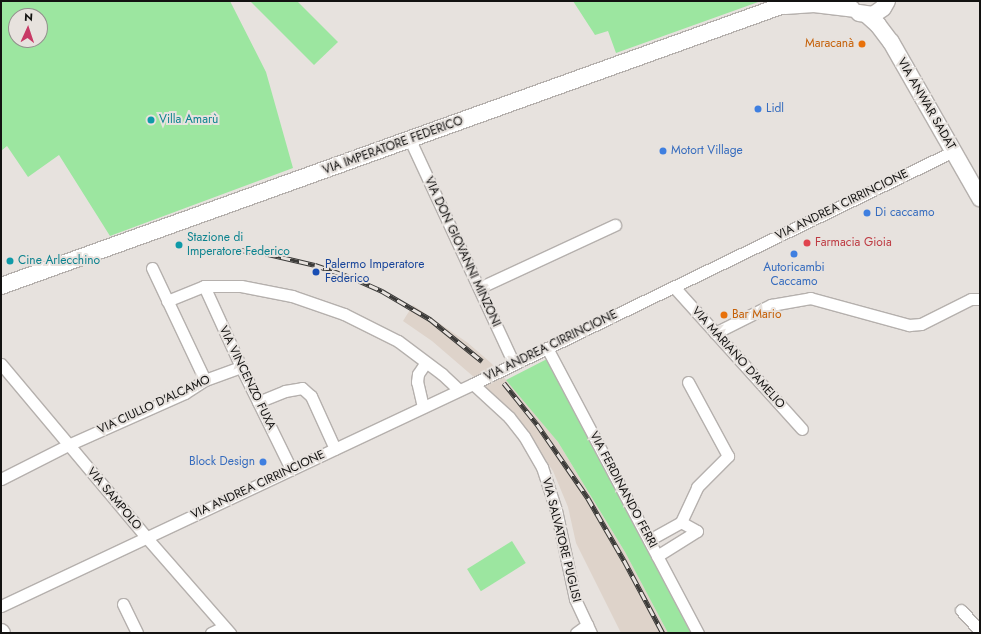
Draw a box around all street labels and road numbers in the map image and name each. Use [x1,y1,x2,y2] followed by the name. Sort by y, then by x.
[894,56,958,152] street label: VIA ANWAR SADAT
[321,114,465,178] street label: VIA IMPERATORE FEDERICO
[773,167,911,243] street label: VIA ANDREA CIRRINCIONE
[421,175,503,329] street label: VIA DON GIOVANNI MINZONI
[689,304,787,412] street label: VIA MARIANO D'AMELIO
[482,308,620,384] street label: VIA ANDREA CIRRINCIONE
[216,324,278,432] street label: VIA VINCENZO FUXA
[95,373,213,437] street label: VIA CIULLO D'ALCAMO
[586,429,660,551] street label: VIA FERDINANDO FERRI
[189,448,327,522] street label: VIA ANDREA CIRRINCIONE
[84,465,144,533] street label: VIA SAMPOLO
[539,476,583,604] street label: VIA SALVATORE PUGLISI

